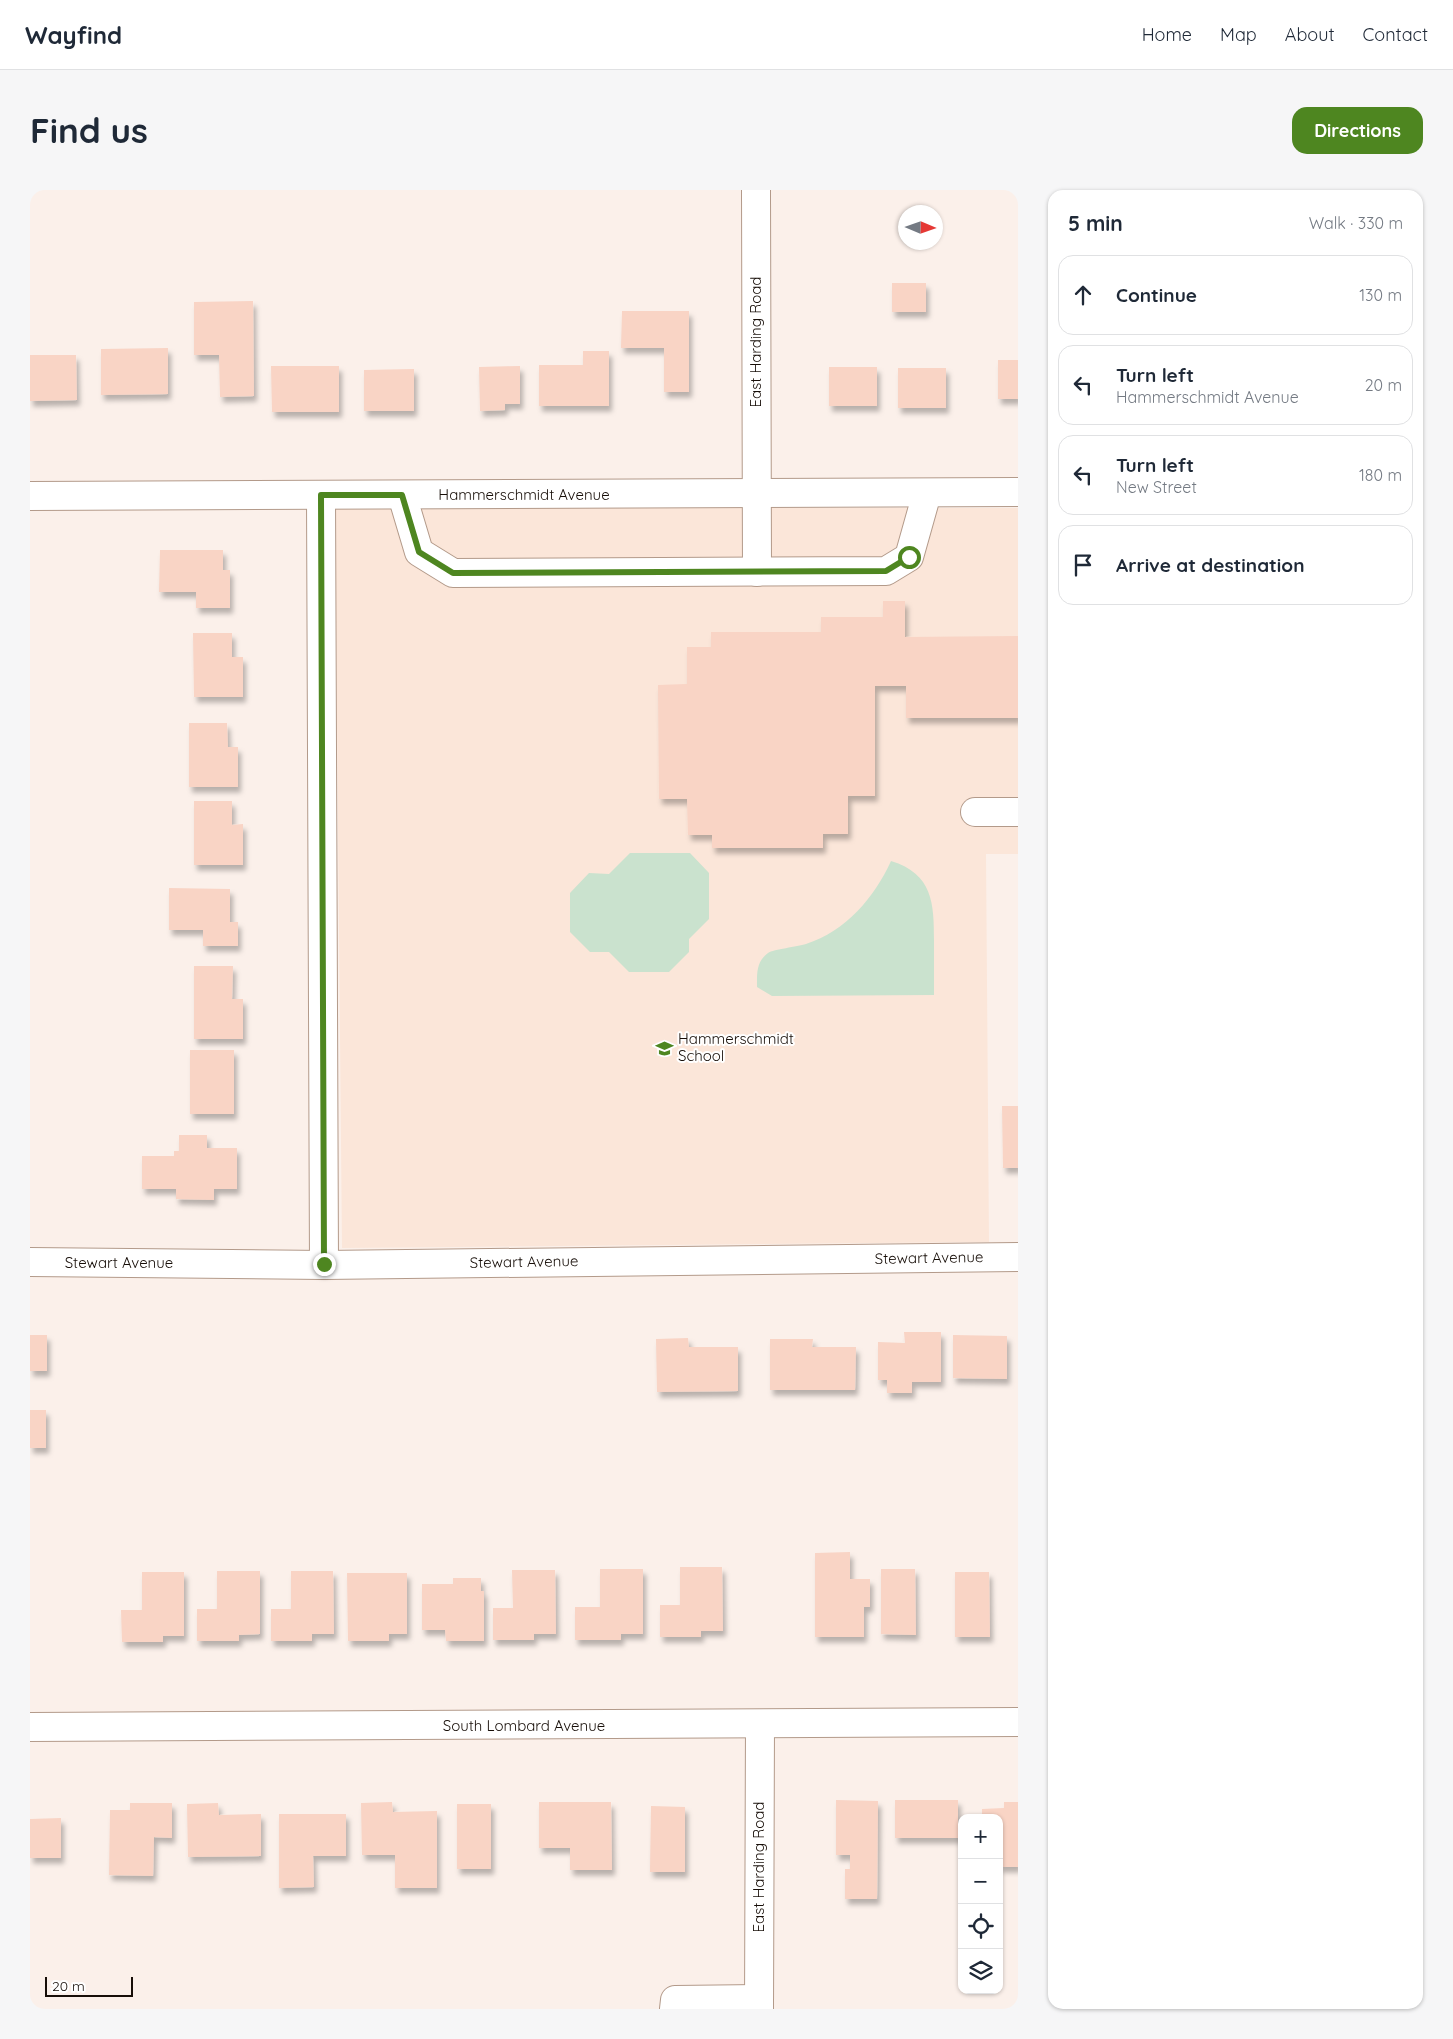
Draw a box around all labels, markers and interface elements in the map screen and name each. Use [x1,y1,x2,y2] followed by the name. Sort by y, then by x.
[25,20,122,50] text: Wayfind
[1142,23,1192,46] text: Home
[1220,23,1257,46] text: Map
[1285,23,1335,46] text: About
[1363,23,1428,46] text: Contact
[1292,107,1423,154] button: Directions
[30,108,148,152] text: Find us
[898,205,943,250] north arrow
[1068,210,1123,236] text: 5 min
[1309,213,1403,233] text: Walk · 330 m
[746,277,765,407] street label: East Harding Road
[1069,281,1097,309] icon: ahead
[1116,283,1197,307] text: Continue
[1359,285,1402,305] text: 130 m
[1116,363,1194,387] text: Turn left
[1069,371,1097,399] icon: left
[1365,375,1402,395] text: 20 m
[1116,387,1299,407] text: Hammerschmidt Avenue
[1116,453,1194,477] text: Turn left
[1069,461,1097,489] icon: left
[1359,465,1402,485] text: 180 m
[1116,477,1197,497] text: New Street
[438,485,610,504] street label: Hammerschmidt Avenue
[898,546,921,569] route start
[1069,551,1097,579] icon: arrive
[1116,553,1305,577] text: Arrive at destination
[678,1029,794,1065] place label: Hammerschmidt School
[654,1038,674,1058] school or university icon: Hammerschmidt School
[875,1247,983,1268] street label: Stewart Avenue
[470,1251,578,1272] street label: Stewart Avenue
[65,1253,173,1272] street label: Stewart Avenue
[313,1253,336,1276] route end
[443,1716,605,1735] street label: South Lombard Avenue
[749,1802,768,1932] street label: East Harding Road
[958,1814,1003,1994] map controls
[958,1814,1003,1859] button: +
[958,1859,1003,1904] button: −
[958,1904,1003,1949] button: locate
[958,1949,1003,1994] button: layers
[45,1974,132,1997] scale bar
[52,1977,85,1995] text: 20 m

